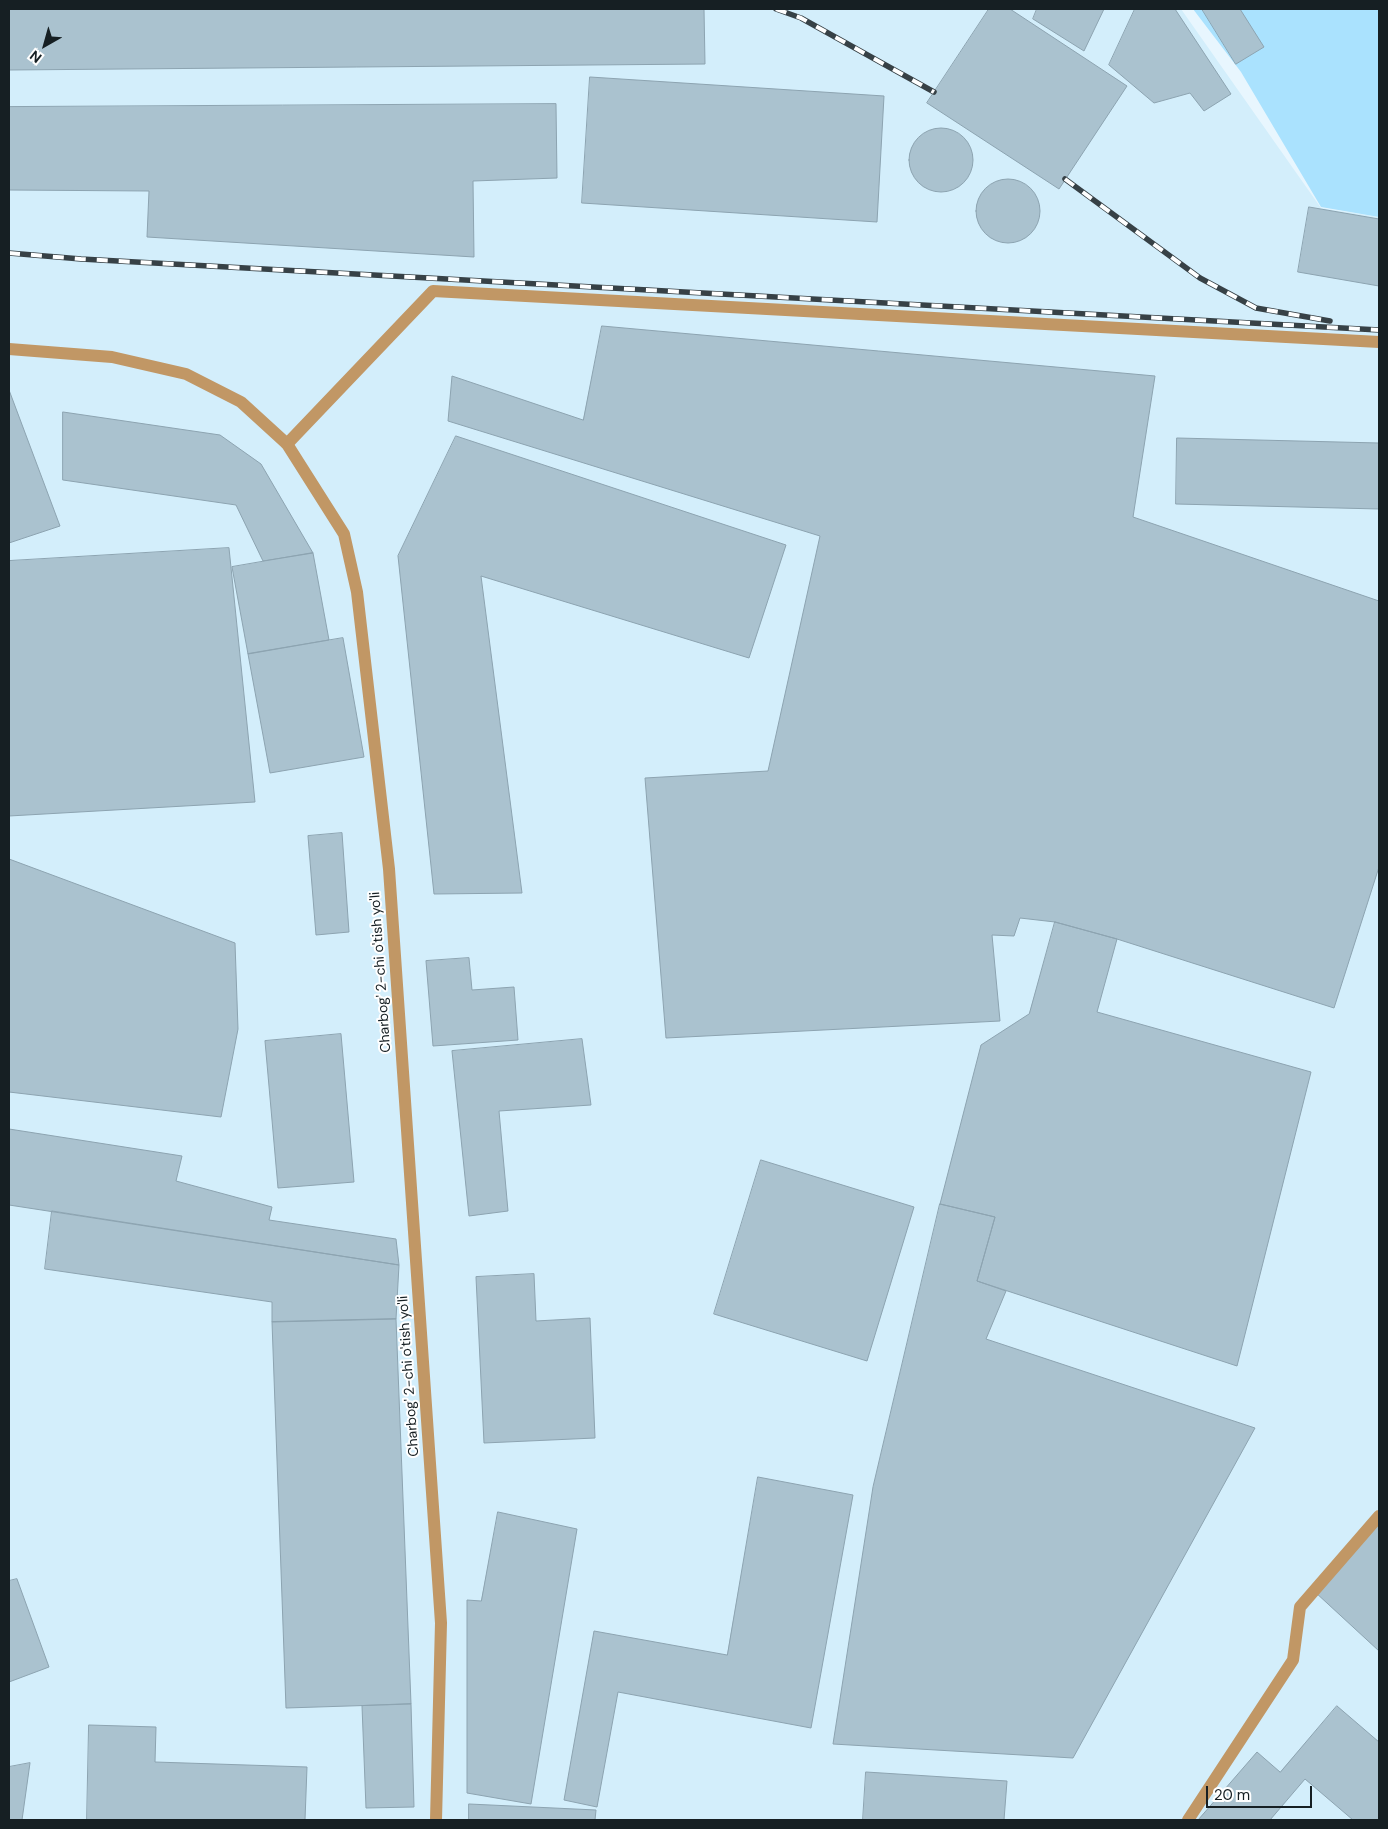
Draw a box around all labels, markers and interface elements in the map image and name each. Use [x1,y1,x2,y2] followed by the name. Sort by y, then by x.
[20,20,70,70] north arrow
[26,47,45,67] text: N
[367,891,395,1053] street label: Charbog' 2-chi o'tish yo'li
[395,1295,423,1457] street label: Charbog' 2-chi o'tish yo'li
[1208,1776,1314,1808] scale bar
[1214,1785,1250,1805] text: 20 m

